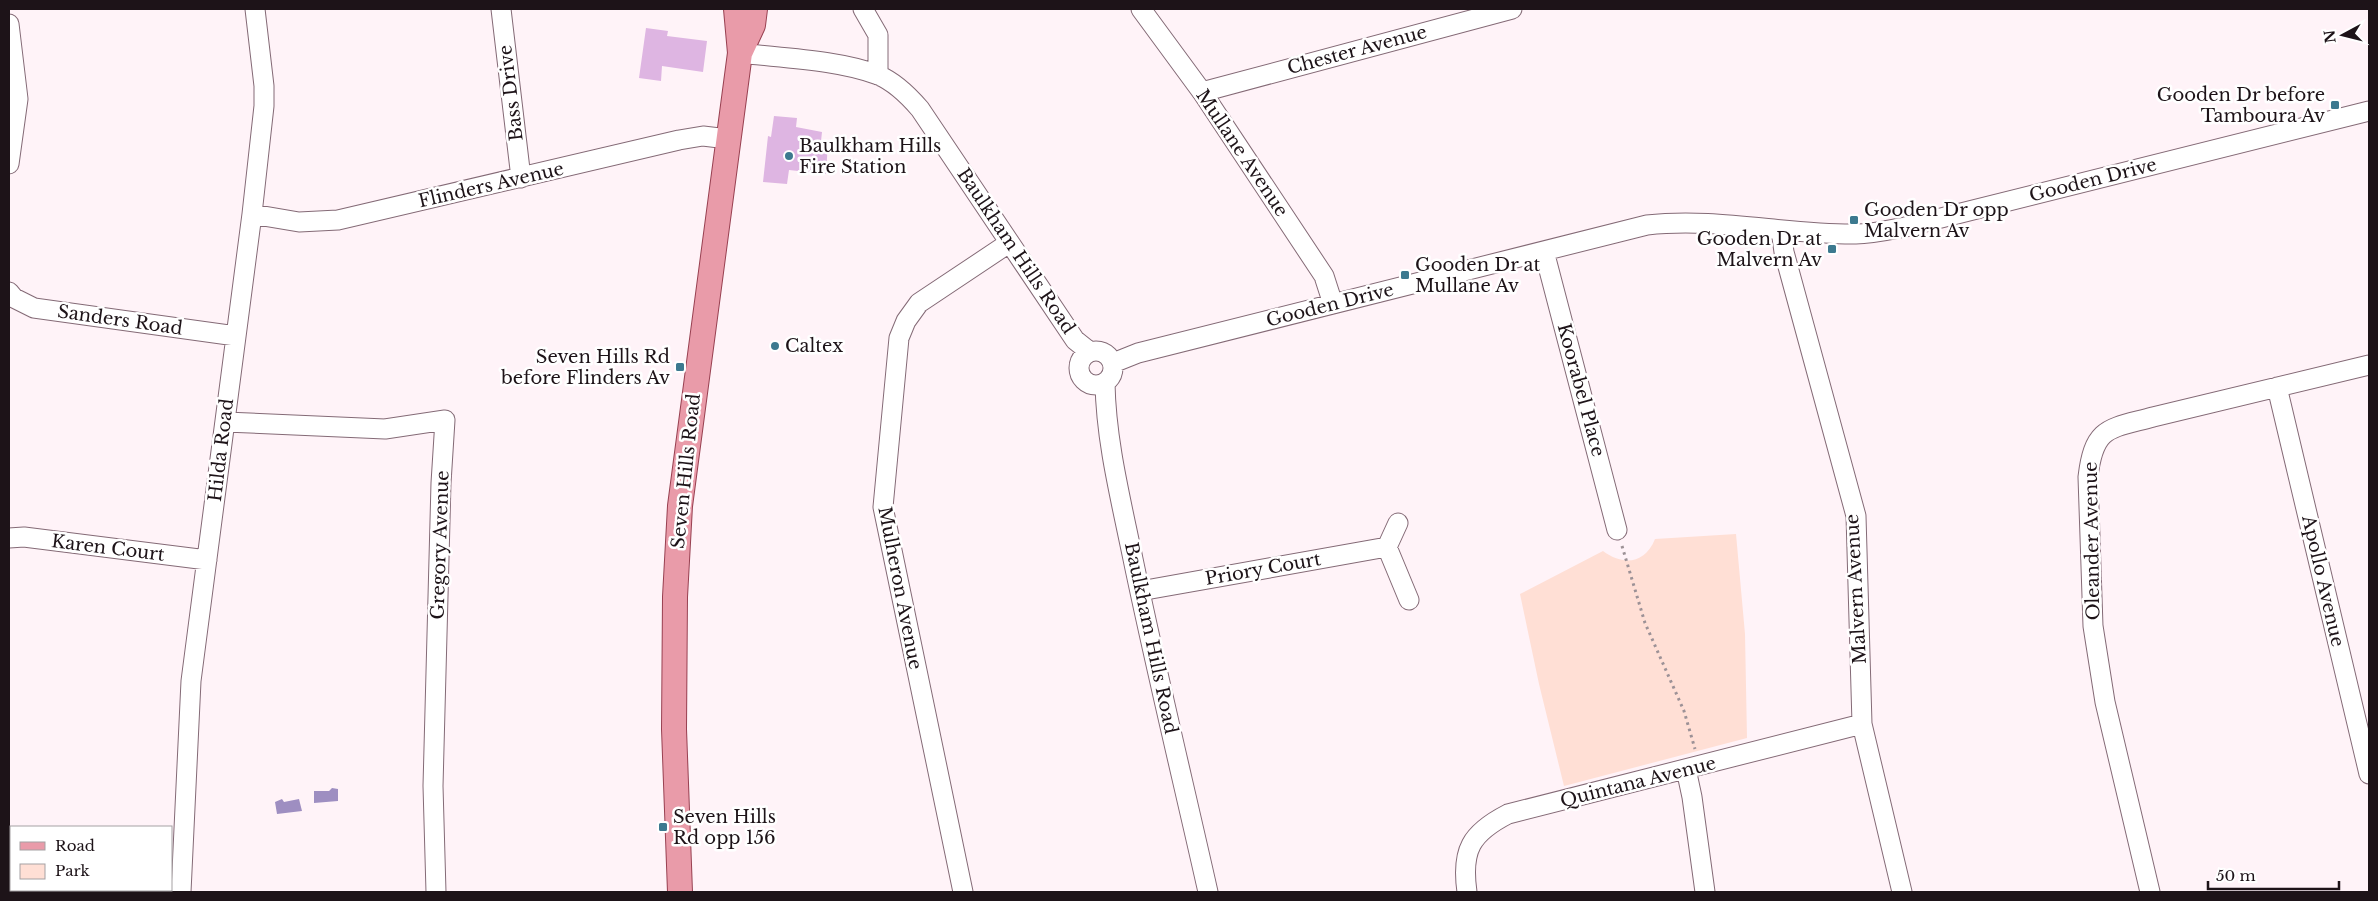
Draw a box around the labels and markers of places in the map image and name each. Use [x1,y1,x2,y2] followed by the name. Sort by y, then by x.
[2157,84,2325,127] place label: Gooden Dr before Tamboura Av
[2329,99,2341,111] marker: Gooden Dr before Tamboura Av
[799,135,941,178] place label: Baulkham Hills Fire Station
[783,150,795,162] marker: Baulkham Hills Fire Station
[1864,199,2009,242] place label: Gooden Dr opp Malvern Av
[1848,214,1860,226] marker: Gooden Dr opp Malvern Av
[1697,228,1822,271] place label: Gooden Dr at Malvern Av
[1826,243,1838,255] marker: Gooden Dr at Malvern Av
[1415,254,1540,297] place label: Gooden Dr at Mullane Av
[1399,269,1411,281] marker: Gooden Dr at Mullane Av
[785,335,843,357] place label: Caltex
[769,340,781,352] marker: Caltex
[500,346,670,389] place label: Seven Hills Rd before Flinders Av
[674,361,686,373] marker: Seven Hills Rd before Flinders Av
[673,806,776,849] place label: Seven Hills Rd opp 156
[657,821,669,833] marker: Seven Hills Rd opp 156

